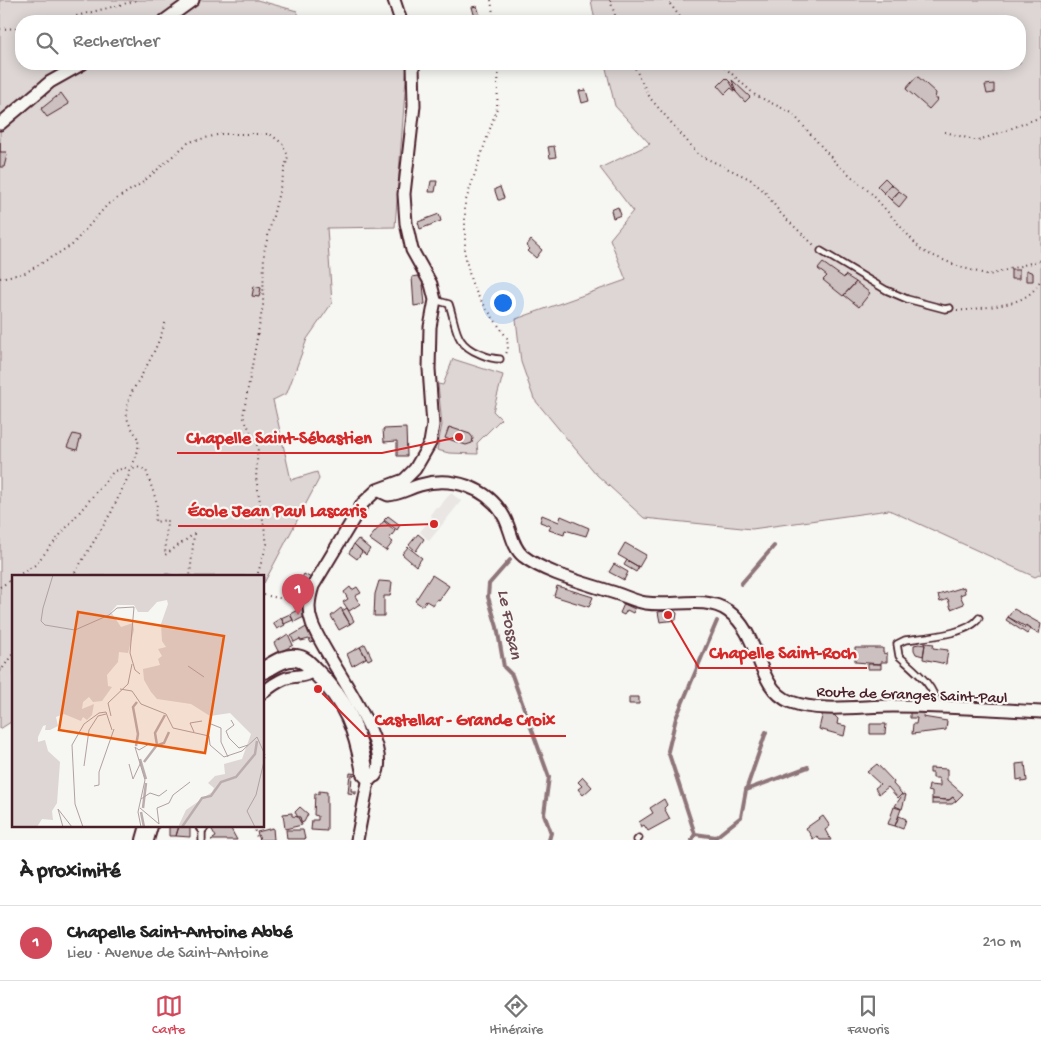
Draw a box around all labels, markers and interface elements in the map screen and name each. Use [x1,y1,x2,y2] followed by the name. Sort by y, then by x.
[15,15,1026,70] search box
[33,29,61,57] icon: search
[73,31,159,54] text: Rechercher
[490,290,516,316] your location
[177,420,382,453] callout: Chapelle Saint-Sébastien
[185,429,372,450] text: Chapelle Saint-Sébastien
[178,493,376,526] callout: École Jean Paul Lascaris
[188,501,368,523] text: École Jean Paul Lascaris
[282,574,314,615] pin: 1
[12,575,265,828] inset map
[492,588,526,662] water label: Le Fossan
[699,635,867,668] callout: Chapelle Saint-Roch
[708,644,857,665] text: Chapelle Saint-Roch
[816,684,1008,709] street label: Route de Granges Saint-Paul
[365,703,566,736] callout: Castellar - Grande Croix
[374,711,556,732] text: Castellar - Grande Croix
[20,860,121,885] text: À proximité
[67,922,293,945] text: Chapelle Saint-Antoine Abbé
[33,934,39,953] text: 1
[982,934,1021,953] text: 210 m
[67,945,268,964] text: Lieu · Avenue de Saint-Antoine
[152,992,185,1039] tab: Carte
[489,992,543,1039] tab: Itinéraire
[847,992,889,1039] tab: Favoris

